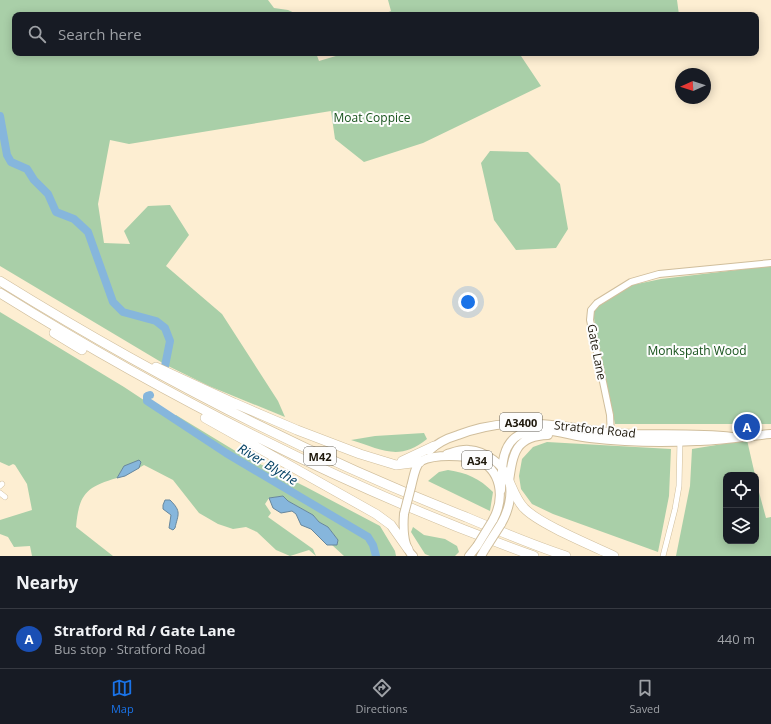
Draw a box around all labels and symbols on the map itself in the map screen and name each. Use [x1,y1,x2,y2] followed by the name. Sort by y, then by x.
[675,68,711,104] north arrow
[333,109,411,126] park label: Moat Coppice
[458,292,478,312] your location
[583,323,611,382] street label: Gate Lane
[647,342,747,359] park label: Monkspath Wood
[734,412,760,442] pin: A
[500,413,542,431] road number: A3400
[553,416,637,442] street label: Stratford Road
[235,439,302,489] water label: River Blythe
[304,447,336,465] road number: M42
[462,451,492,469] road number: A34

